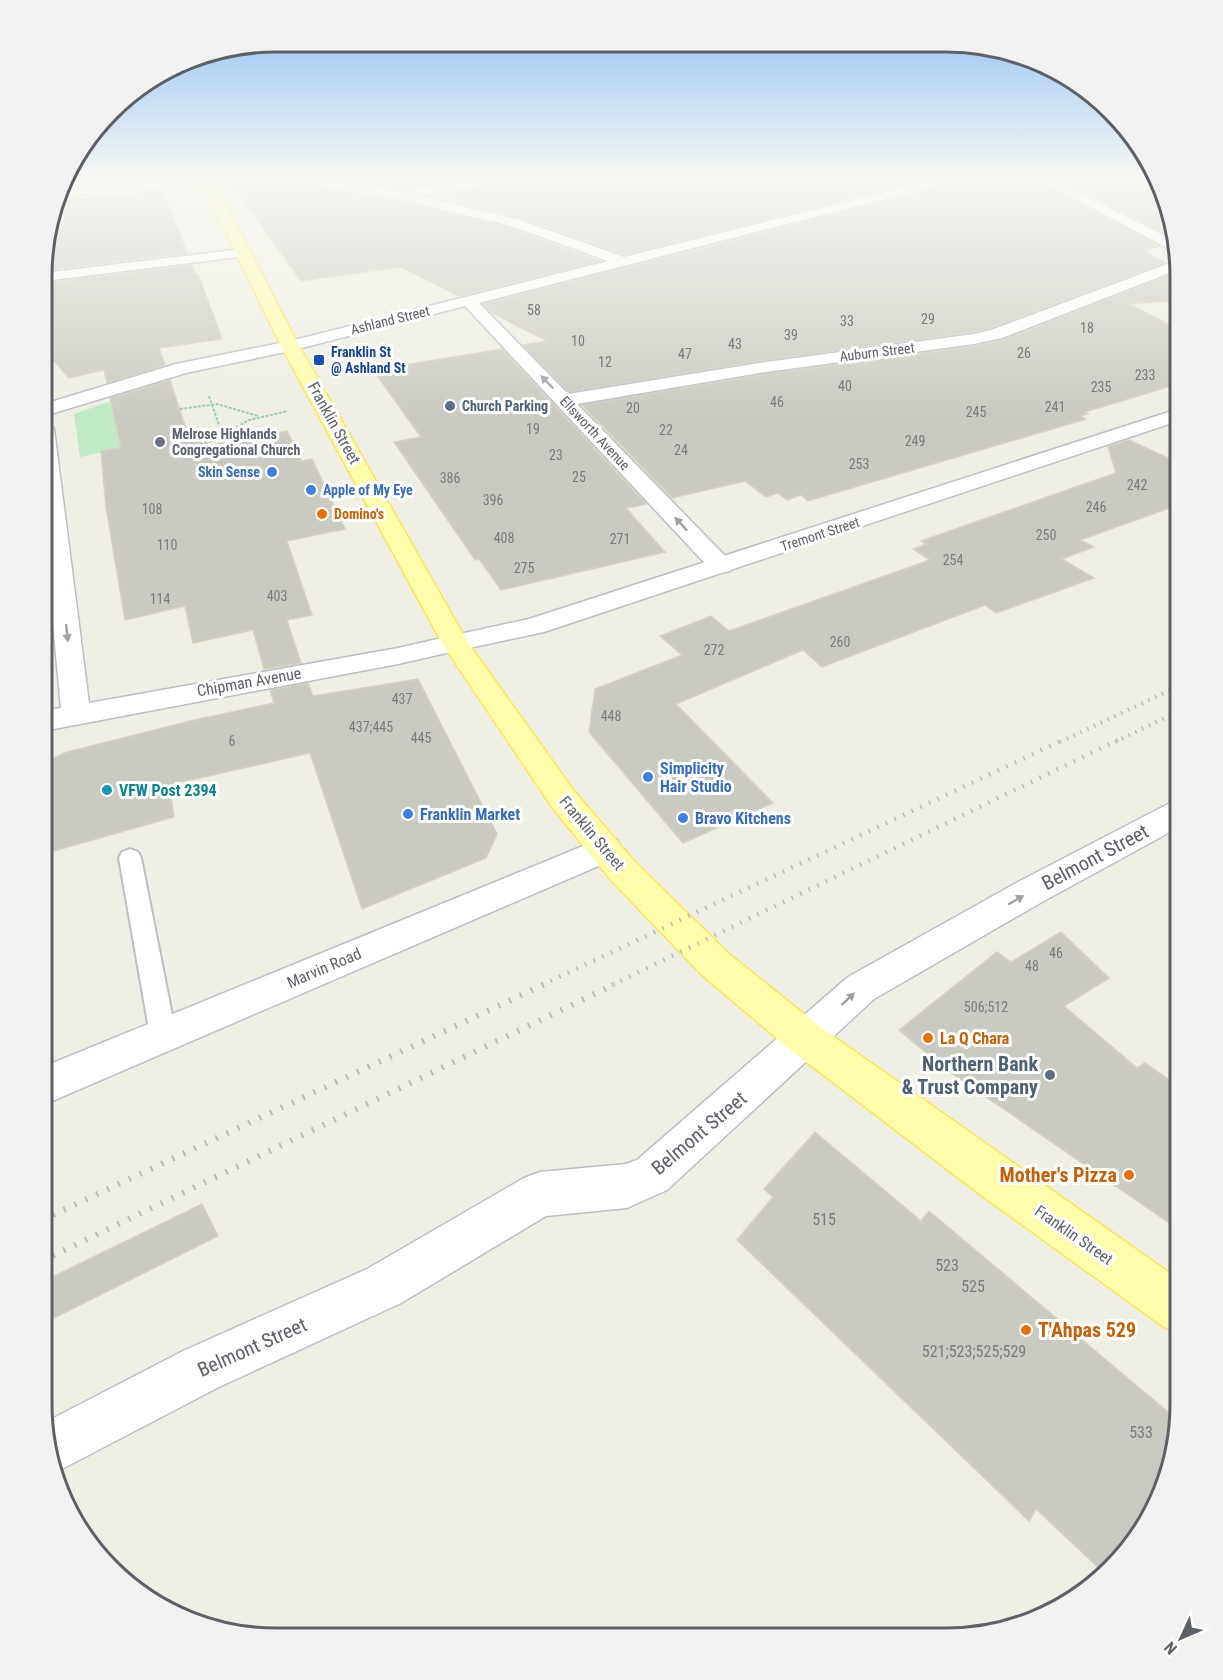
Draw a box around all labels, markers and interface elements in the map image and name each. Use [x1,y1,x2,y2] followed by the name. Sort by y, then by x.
[349,302,431,338] street label: Ashland Street
[527,302,541,318] house number: 58
[921,311,935,327] house number: 29
[840,313,854,329] house number: 33
[1080,320,1094,336] house number: 18
[784,327,798,343] house number: 39
[571,333,585,349] house number: 10
[728,336,742,352] house number: 43
[839,339,915,365] street label: Auburn Street
[331,344,406,376] place label: Franklin St @ Ashland St
[1017,345,1031,361] house number: 26
[678,346,692,362] house number: 47
[312,353,326,367] marker: Franklin St @ Ashland St
[598,354,612,370] house number: 12
[1135,367,1155,383] house number: 233
[540,374,554,389] one-way arrow
[838,378,852,394] house number: 40
[304,379,364,468] street label: Franklin Street
[1091,379,1111,395] house number: 235
[557,393,634,473] street label: Ellsworth Avenue
[770,394,784,410] house number: 46
[462,398,548,414] place label: Church Parking
[443,399,457,413] marker: Church Parking
[1045,399,1065,415] house number: 241
[626,400,640,416] house number: 20
[966,404,986,420] house number: 245
[526,421,540,437] house number: 19
[659,422,673,438] house number: 22
[172,426,300,458] place label: Melrose Highlands Congregational Church
[905,433,925,449] house number: 249
[153,435,167,449] marker: Melrose Highlands Congregational Church
[674,442,688,458] house number: 24
[549,447,563,463] house number: 23
[849,456,869,472] house number: 253
[198,464,260,480] place label: Skin Sense
[265,465,279,479] marker: Skin Sense
[572,469,586,485] house number: 25
[440,470,460,486] house number: 386
[1127,477,1147,493] house number: 242
[323,482,413,498] place label: Apple of My Eye
[304,483,318,497] marker: Apple of My Eye
[483,492,503,508] house number: 396
[1086,499,1106,515] house number: 246
[142,501,162,517] house number: 108
[334,506,384,522] place label: Domino's
[315,507,329,521] marker: Domino's
[779,514,861,554] street label: Tremont Street
[674,516,688,531] one-way arrow
[1036,527,1056,543] house number: 250
[494,530,514,546] house number: 408
[610,531,630,547] house number: 271
[157,537,177,553] house number: 110
[943,552,963,568] house number: 254
[514,560,534,576] house number: 275
[267,588,287,604] house number: 403
[150,591,170,607] house number: 114
[62,623,72,642] one-way arrow
[830,634,850,650] house number: 260
[704,642,724,658] house number: 272
[195,663,303,701] street label: Chipman Avenue
[392,691,412,707] house number: 437
[601,708,621,724] house number: 448
[349,719,393,735] house number: 437;445
[411,730,431,746] house number: 445
[229,733,236,749] house number: 6
[660,759,732,796] place label: Simplicity Hair Studio
[641,770,655,784] marker: Simplicity Hair Studio
[119,781,217,800] place label: VFW Post 2394
[100,783,114,797] marker: VFW Post 2394
[555,792,629,874] street label: Franklin Street
[420,805,520,824] place label: Franklin Market
[401,807,415,821] marker: Franklin Market
[695,809,791,828] place label: Bravo Kitchens
[676,811,690,825] marker: Bravo Kitchens
[1038,819,1152,895] street label: Belmont Street
[1007,895,1024,905] one-way arrow
[284,944,364,992] street label: Marvin Road
[1049,945,1063,961] house number: 46
[1025,958,1039,974] house number: 48
[840,993,855,1006] one-way arrow
[964,999,1008,1015] house number: 506;512
[940,1029,1010,1048] place label: La Q Chara
[921,1031,935,1045] marker: La Q Chara
[902,1052,1038,1099] place label: Northern Bank & Trust Company
[1043,1068,1057,1082] marker: Northern Bank & Trust Company
[646,1086,752,1180] street label: Belmont Street
[1000,1163,1117,1187] place label: Mother's Pizza
[1122,1168,1136,1182] marker: Mother's Pizza
[1031,1201,1117,1269] street label: Franklin Street
[812,1210,836,1229] house number: 515
[935,1256,959,1275] house number: 523
[961,1277,985,1296] house number: 525
[194,1312,310,1382] street label: Belmont Street
[1038,1318,1136,1342] place label: T'Ahpas 529
[1019,1323,1033,1337] marker: T'Ahpas 529
[922,1342,1026,1361] house number: 521;523;525;529
[1129,1423,1153,1442] house number: 533
[1151,1608,1211,1668] north arrow
[1160,1638,1181,1658] text: N

